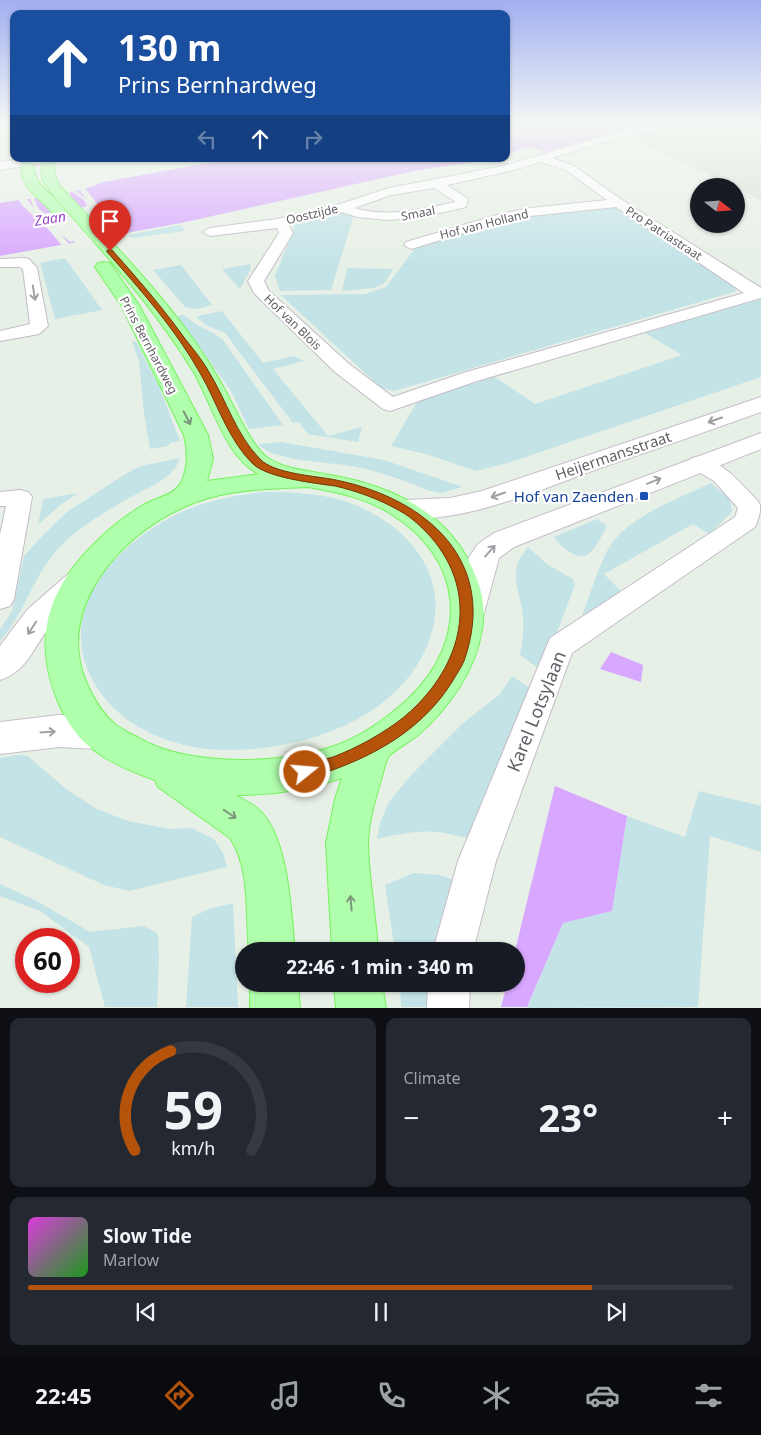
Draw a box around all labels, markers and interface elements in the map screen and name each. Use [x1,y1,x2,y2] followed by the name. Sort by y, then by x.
[118,24,221,71] text: 130 m
[35,30,100,95] icon: ahead
[118,69,317,99] text: Prins Bernhardweg
[193,125,221,153] icon: left
[246,125,274,153] icon: ahead
[299,125,327,153] icon: right
[690,178,745,232] north arrow
[690,178,745,233] map controls
[89,200,131,251] pin
[284,200,340,228] street label: Oostzijde
[400,201,436,225] street label: Smaal
[622,202,706,264] street label: Pro Patriastraat
[438,205,530,243] street label: Hof van Holland
[32,206,67,230] water label: Zaan
[96,207,124,235] icon: arrive
[29,284,39,300] one-way arrow
[261,290,326,354] street label: Hof van Blois
[116,293,182,397] street label: Prins Bernhardweg
[182,410,192,425] one-way arrow
[708,416,723,425] one-way arrow
[552,426,674,484] street label: Heijermansstraat
[646,476,661,485] one-way arrow
[514,486,634,506] place label: Hof van Zaenden
[638,490,650,502] marker: Hof van Zaenden
[491,491,506,500] one-way arrow
[484,545,495,558] one-way arrow
[26,621,36,635] one-way arrow
[501,647,571,775] street label: Karel Lotsylaan
[40,727,56,736] one-way arrow
[278,745,330,797] position arrow
[222,809,236,819] one-way arrow
[346,895,355,911] one-way arrow
[15,928,80,993] speed limit sign: 60
[286,954,474,980] text: 22:46 · 1 min · 340 m
[404,1067,461,1089] text: Climate
[163,1073,223,1144] text: 59
[538,1091,598,1143] text: 23°
[404,1098,420,1136] text: −
[717,1098,733,1136] text: +
[171,1136,215,1160] text: km/h
[103,1223,192,1249] text: Slow Tide
[103,1249,159,1271] text: Marlow
[132,1298,160,1326] icon: previous
[367,1298,395,1326] icon: pause
[602,1298,630,1326] icon: next
[162,1378,197,1413] icon: directions
[268,1378,303,1413] icon: music
[374,1378,409,1413] icon: phone
[479,1378,514,1413] icon: climate
[585,1378,620,1413] icon: car
[691,1378,726,1413] icon: filters
[35,1380,92,1410] text: 22:45

